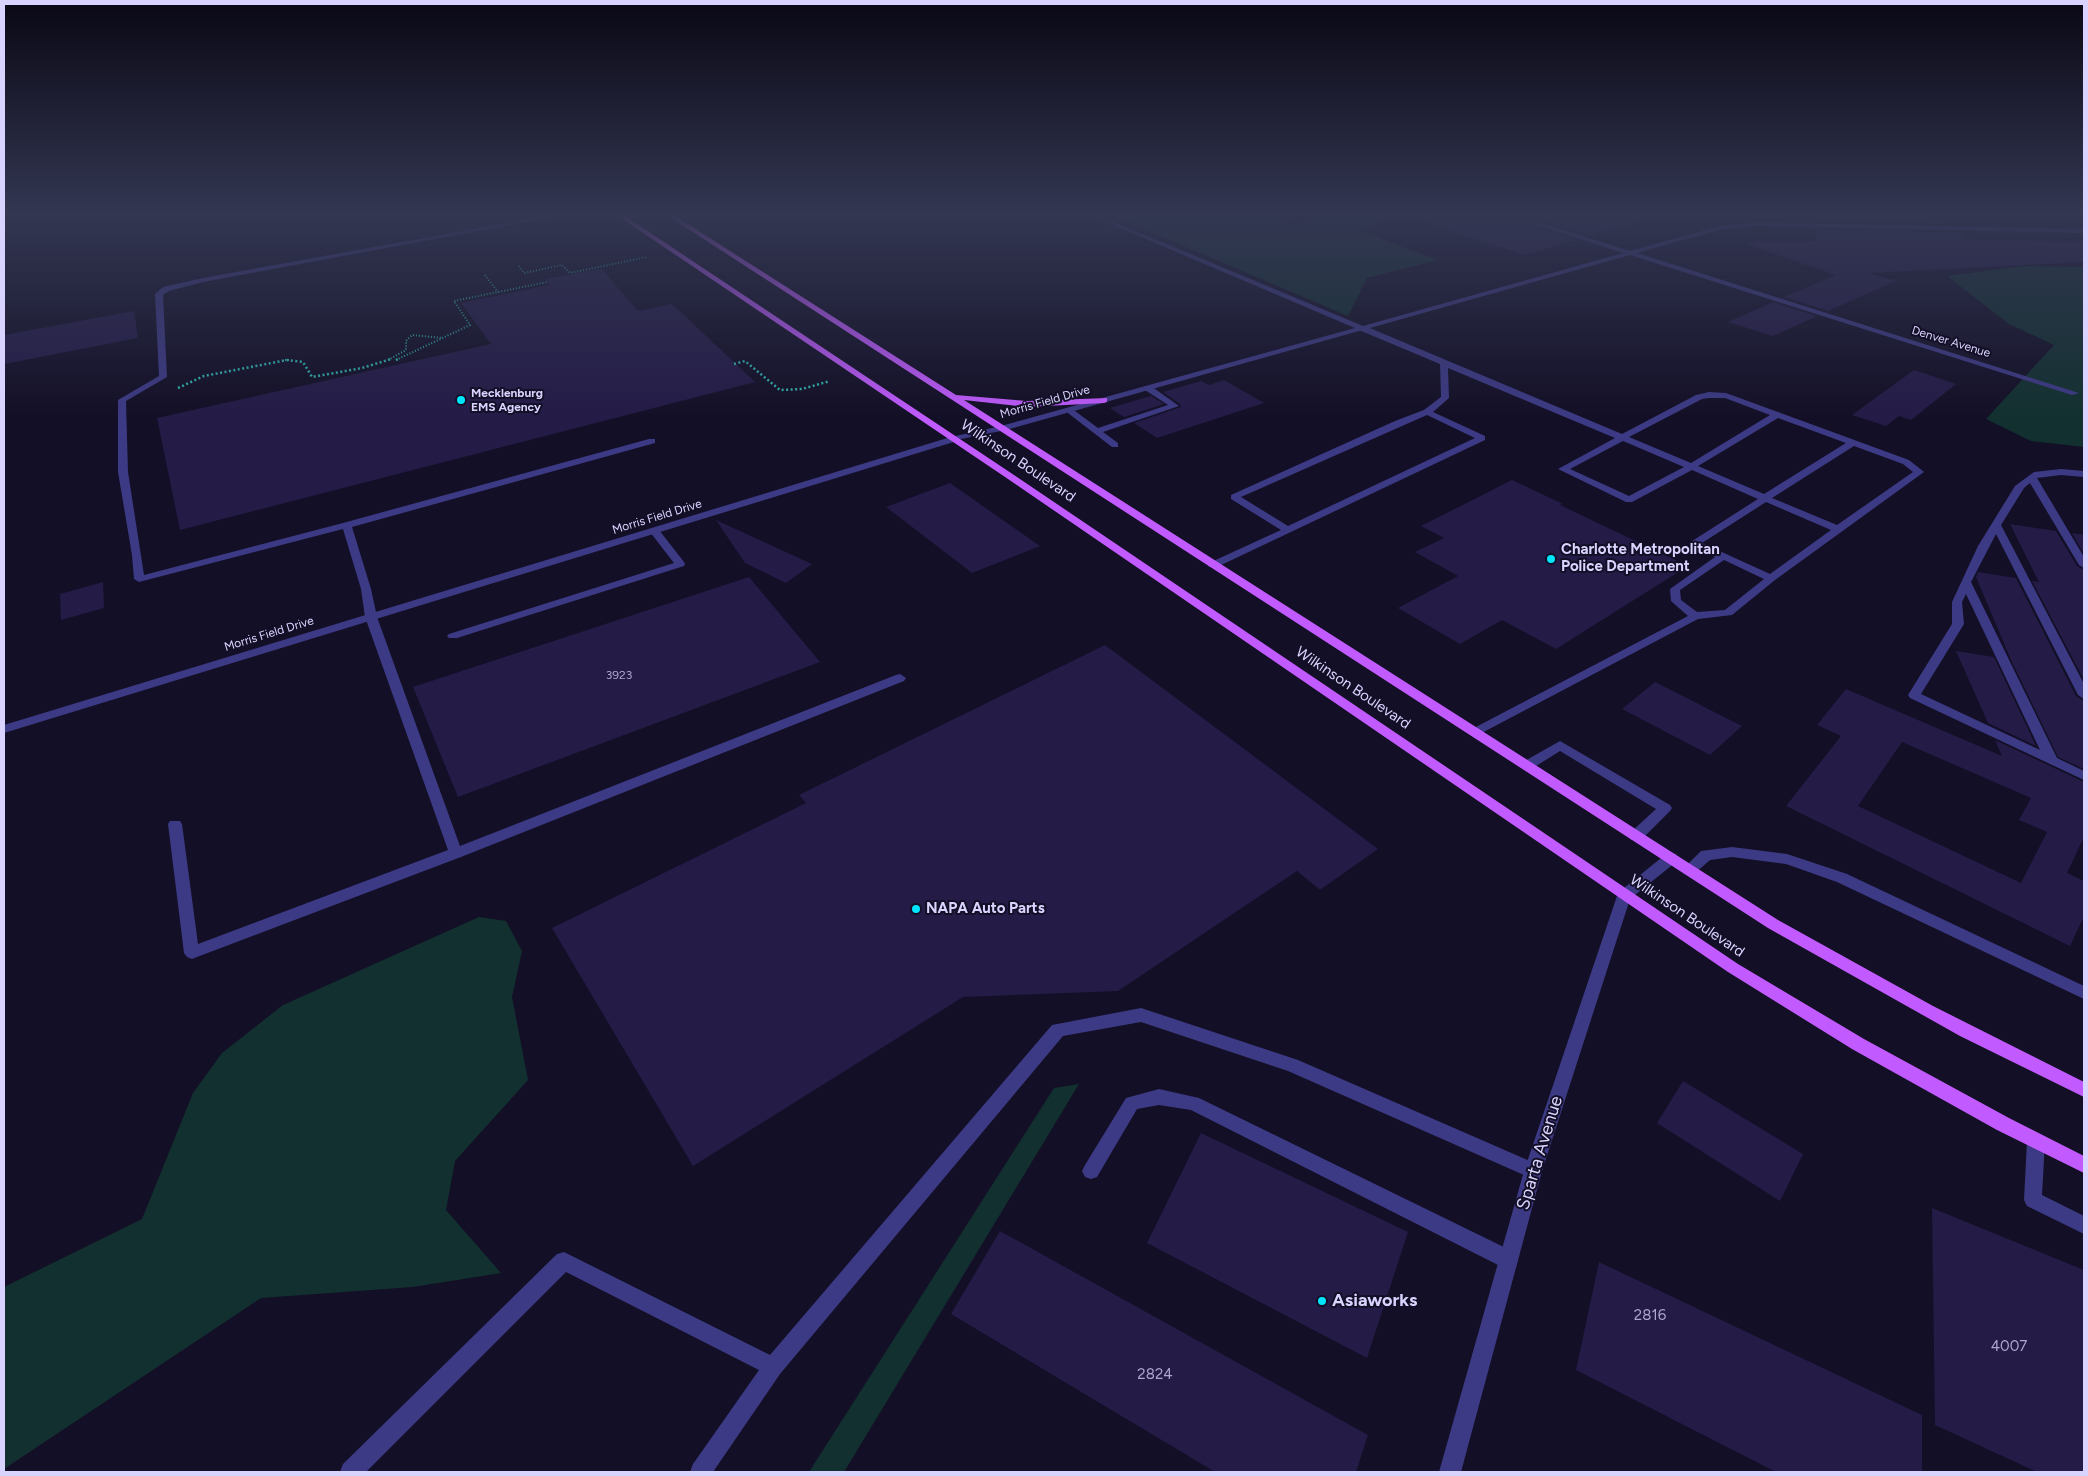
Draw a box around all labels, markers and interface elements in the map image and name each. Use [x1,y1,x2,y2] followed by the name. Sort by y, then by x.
[1910,323,1992,361] street label: Denver Avenue
[998,382,1092,422] street label: Morris Field Drive
[471,386,543,414] place label: Mecklenburg EMS Agency
[455,394,467,406] marker: Mecklenburg EMS Agency
[957,416,1079,506] street label: Wilkinson Boulevard
[611,497,703,537] street label: Morris Field Drive
[1561,541,1720,576] place label: Charlotte Metropolitan Police Department
[1545,553,1557,565] marker: Charlotte Metropolitan Police Department
[223,614,315,654] street label: Morris Field Drive
[1292,643,1414,733] street label: Wilkinson Boulevard
[606,668,632,682] house number: 3923
[1626,871,1748,961] street label: Wilkinson Boulevard
[926,900,1045,918] place label: NAPA Auto Parts
[910,903,922,915] marker: NAPA Auto Parts
[1512,1093,1568,1213] street label: Sparta Avenue
[1332,1290,1417,1312] place label: Asiaworks
[1316,1295,1328,1307] marker: Asiaworks
[1634,1307,1666,1325] house number: 2816
[1991,1338,2027,1356] house number: 4007
[1137,1366,1173,1384] house number: 2824

